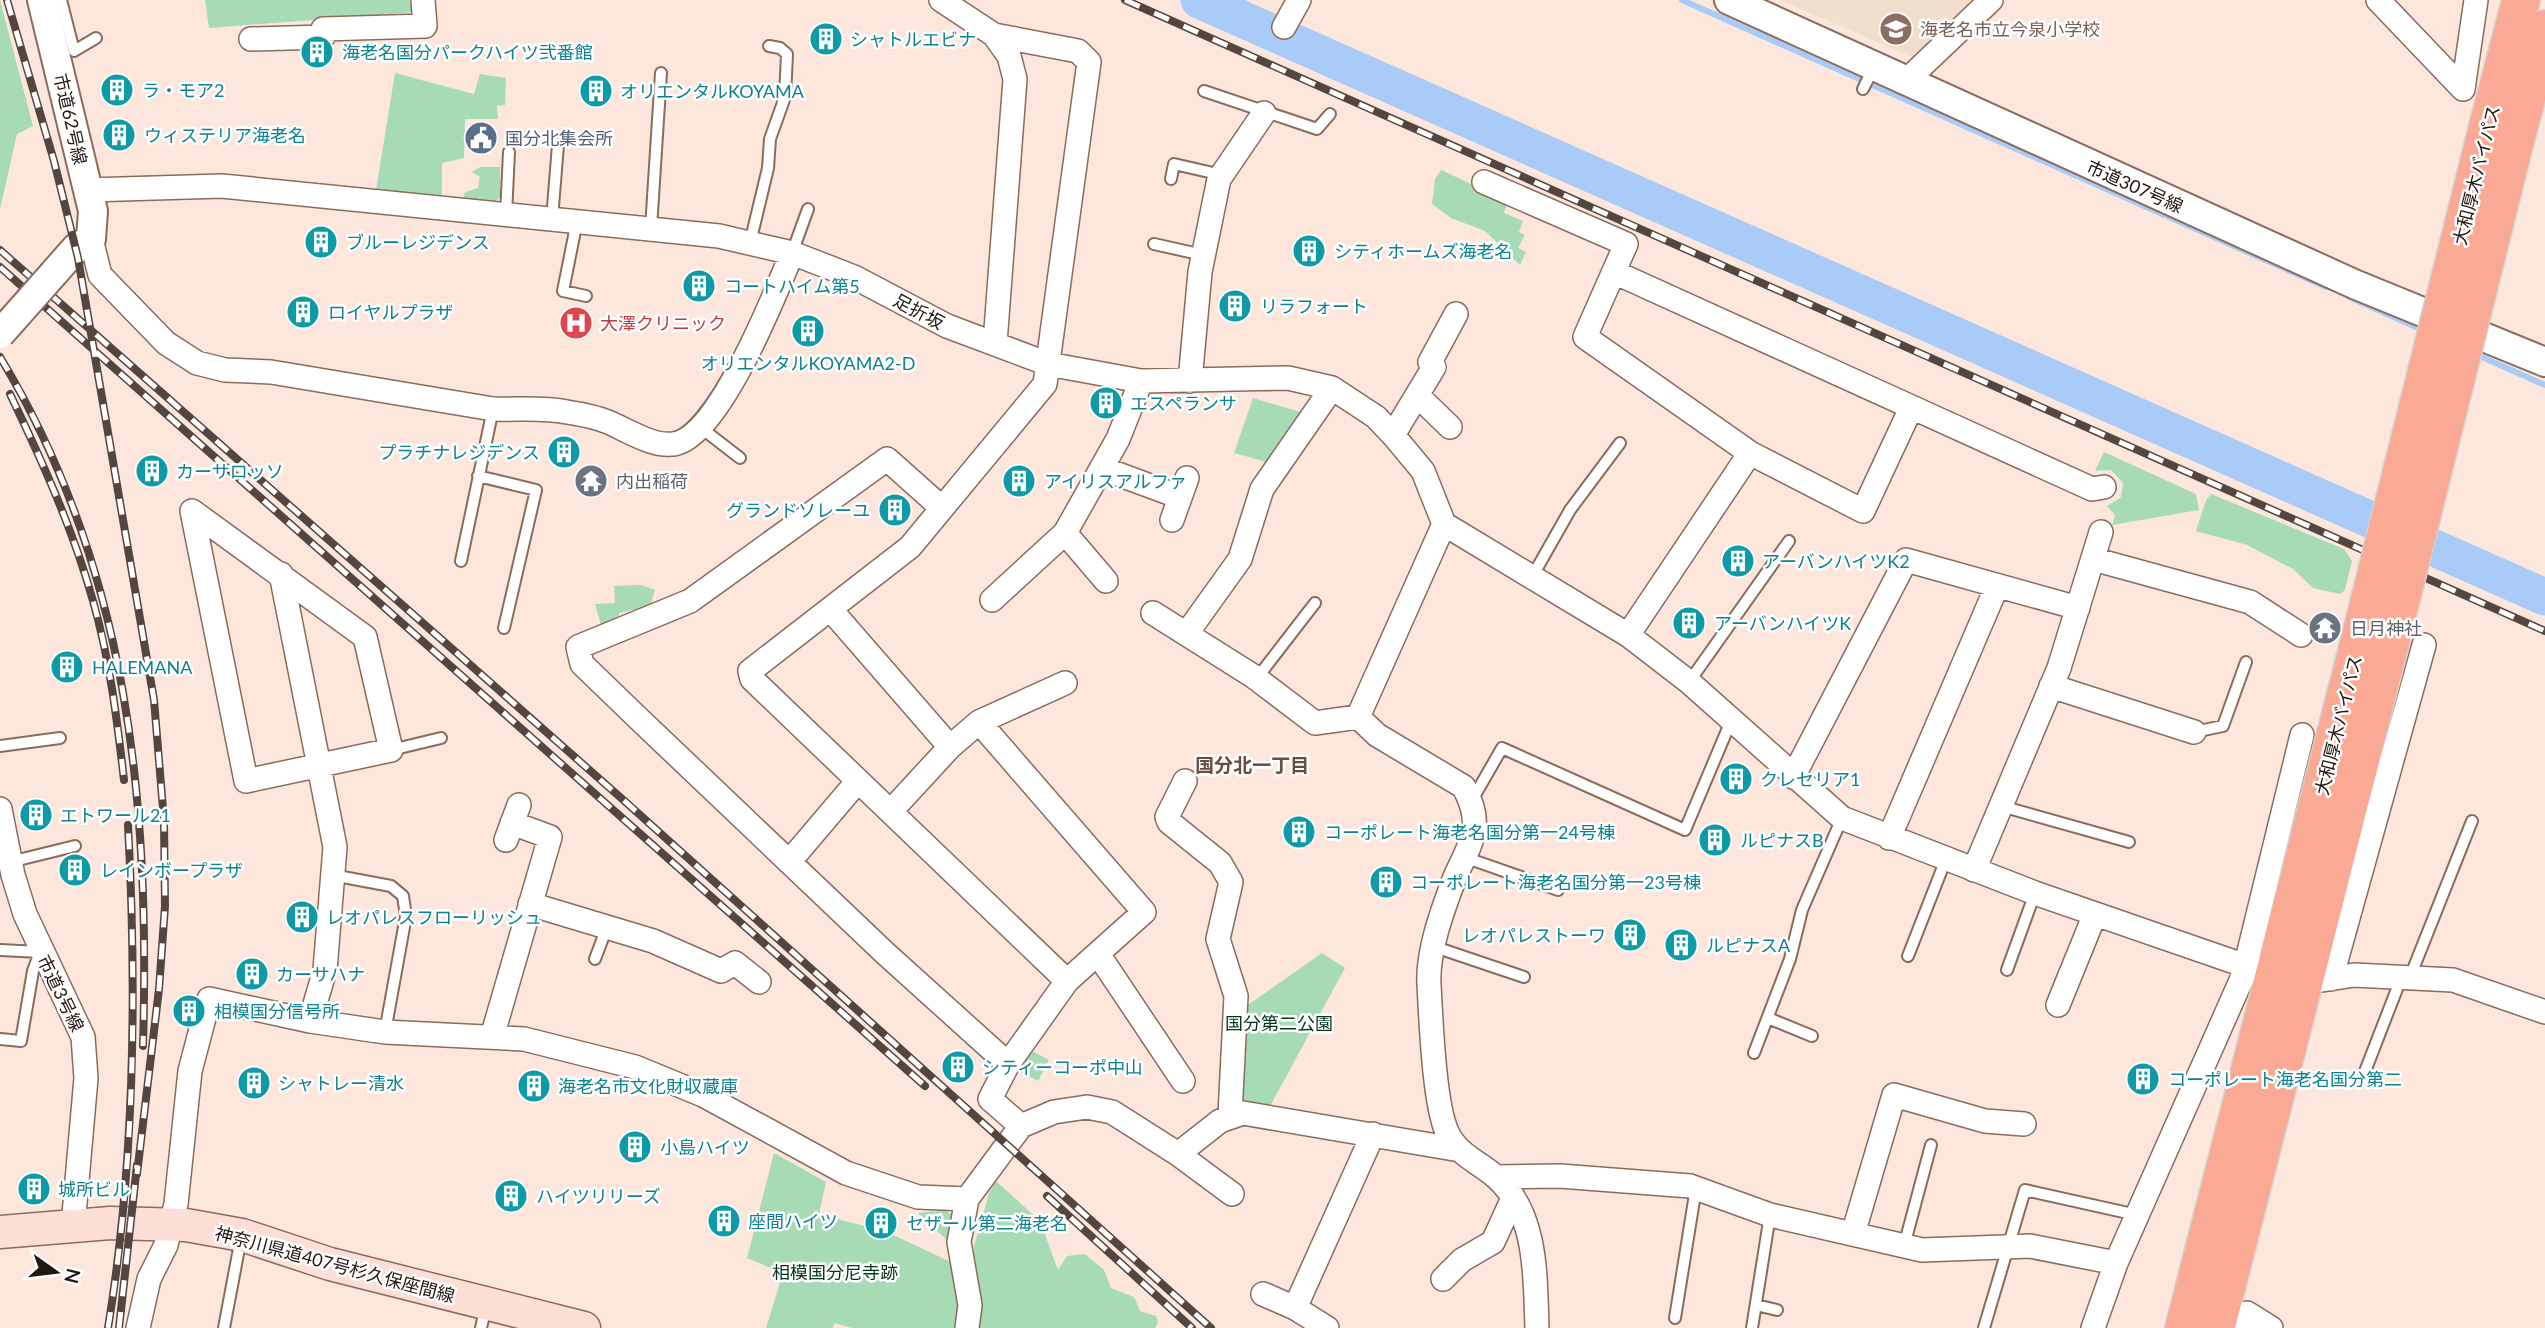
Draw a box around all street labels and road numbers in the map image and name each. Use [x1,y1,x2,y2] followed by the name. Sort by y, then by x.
[50,71,92,167] street label: 市道62号線
[2448,103,2504,247] street label: 大和厚木バイパス
[2083,155,2187,217] street label: 市道307号線
[890,289,948,333] street label: 足折坂
[2310,653,2366,797] street label: 大和厚木バイパス
[33,951,89,1035] street label: 市道3号線
[213,1221,457,1307] street label: 神奈川県道407号杉久保座間線

